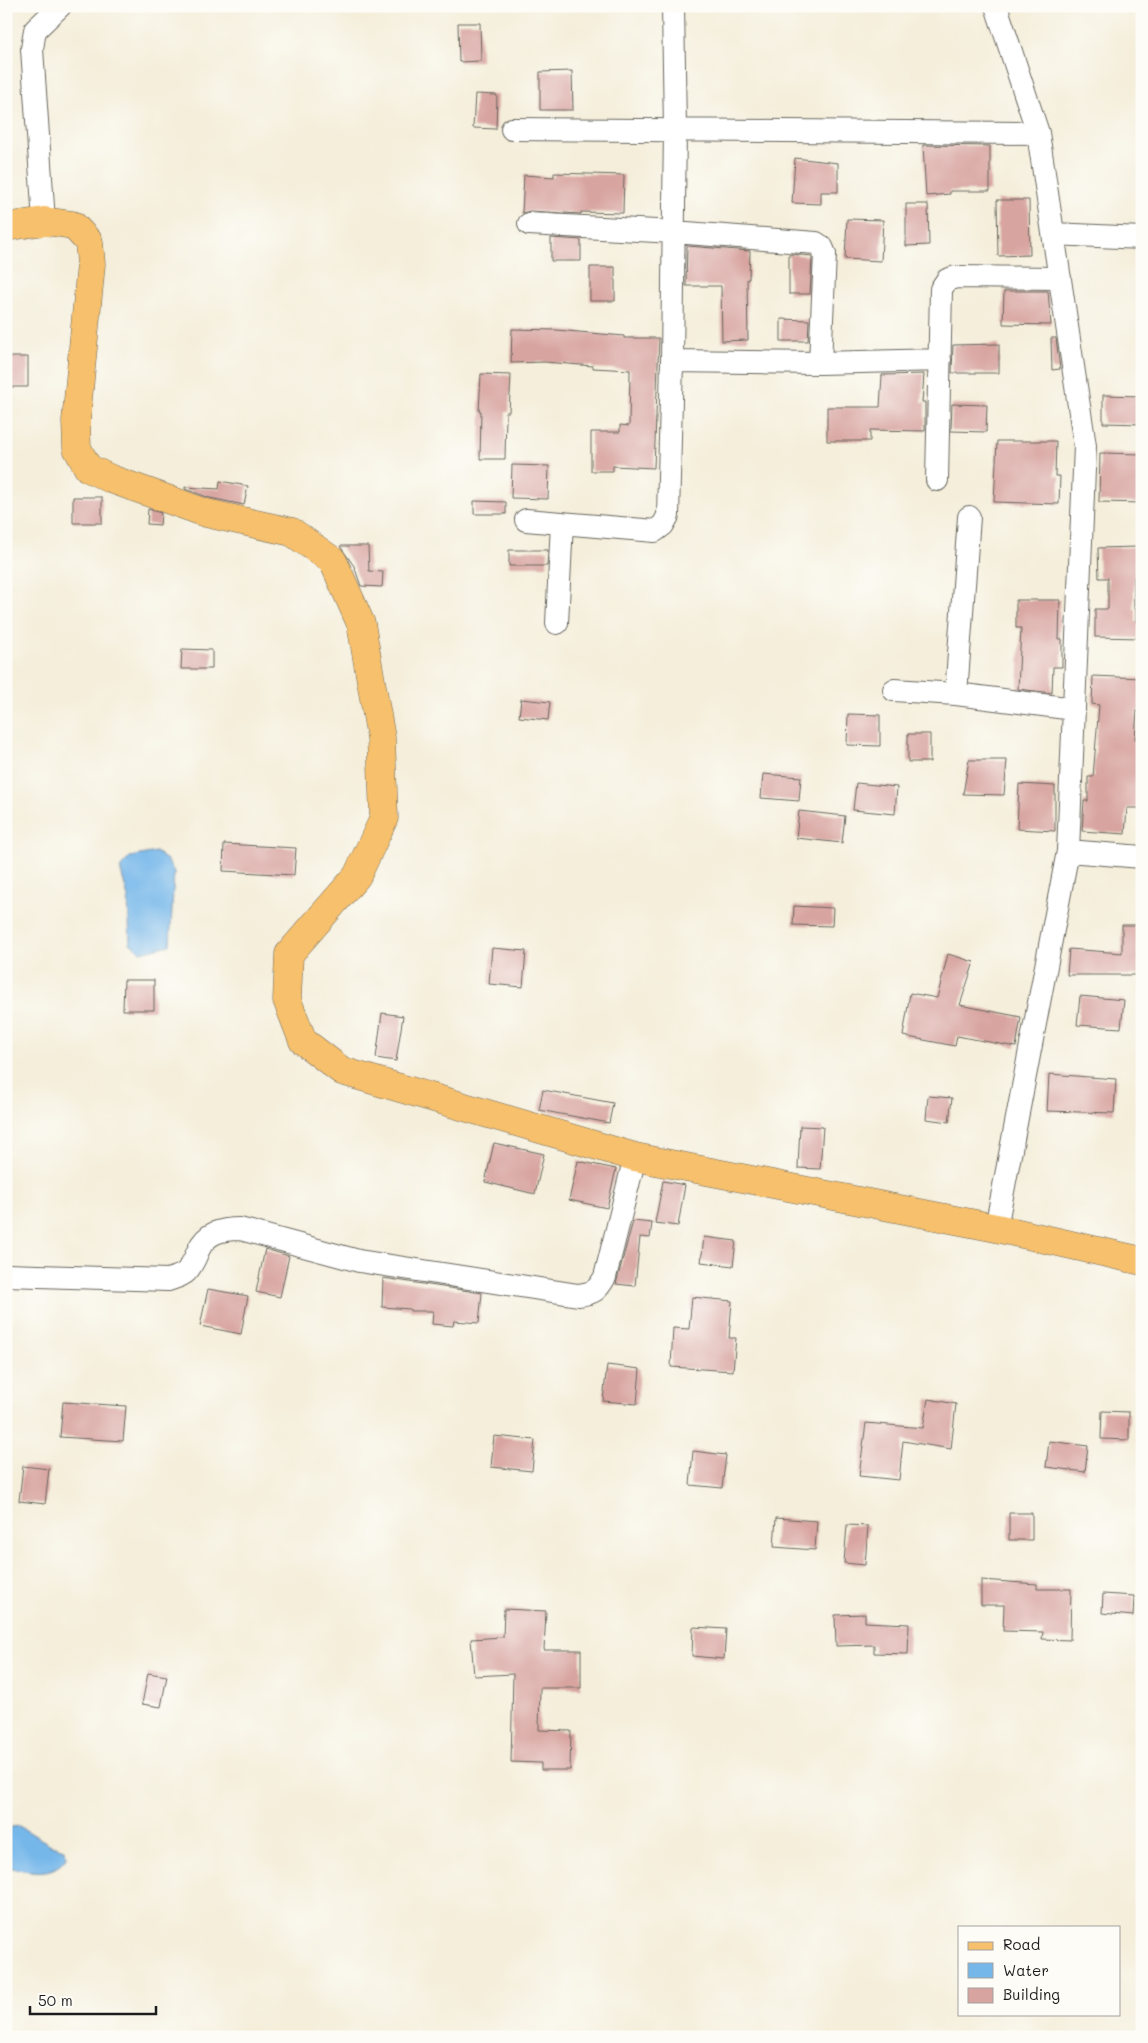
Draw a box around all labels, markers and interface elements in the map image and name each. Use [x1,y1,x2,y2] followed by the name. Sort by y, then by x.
[958,1926,1120,2016] legend
[1003,1934,1040,1954] text: Road
[1003,1960,1049,1980] text: Water
[30,1983,156,2015] scale bar
[1003,1984,1060,2004] text: Building
[38,1990,73,2010] text: 50 m

